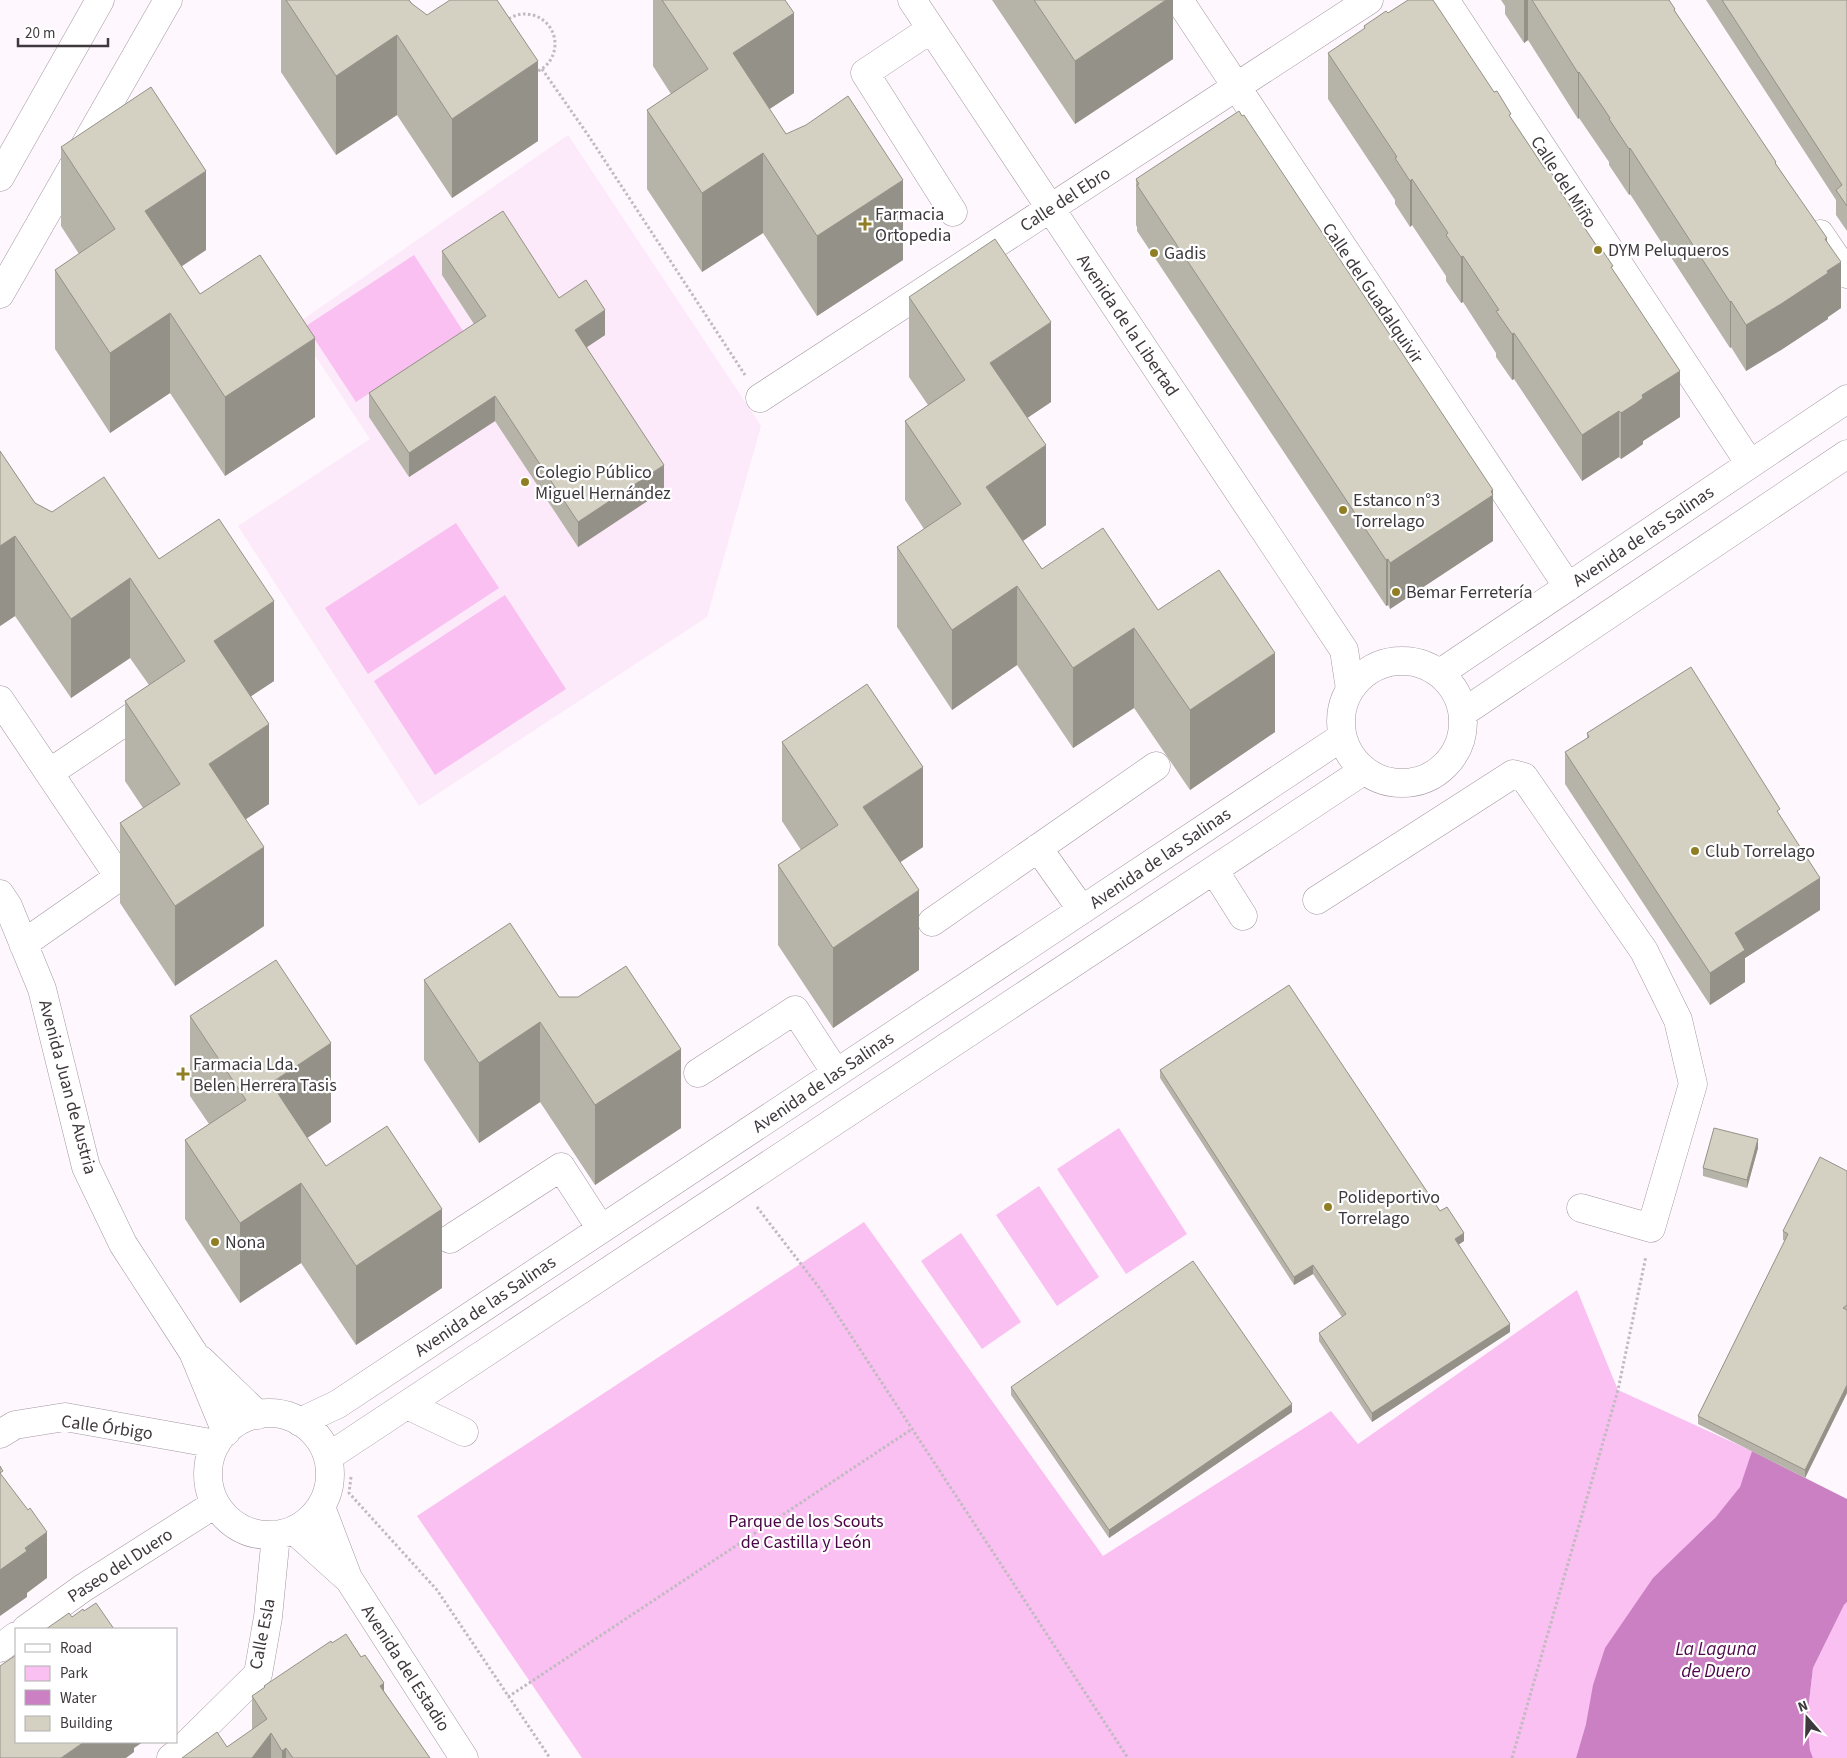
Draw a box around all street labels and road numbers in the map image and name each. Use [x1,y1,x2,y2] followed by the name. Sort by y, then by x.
[1524,131,1603,233] street label: Calle del Miño
[1015,161,1115,238] street label: Calle del Ebro
[1316,218,1430,369] street label: Calle del Guadalquivir
[1071,249,1185,401] street label: Avenida de la Libertad
[1568,480,1719,593] street label: Avenida de las Salinas
[1085,802,1236,915] street label: Avenida de las Salinas
[32,997,103,1177] street label: Avenida Juan de Austria
[748,1026,899,1139] street label: Avenida de las Salinas
[410,1250,561,1363] street label: Avenida de las Salinas
[60,1409,154,1446] street label: Calle Órbigo
[63,1522,178,1609] street label: Paseo del Duero
[243,1596,282,1672] street label: Calle Esla
[355,1600,456,1737] street label: Avenida del Estadio

